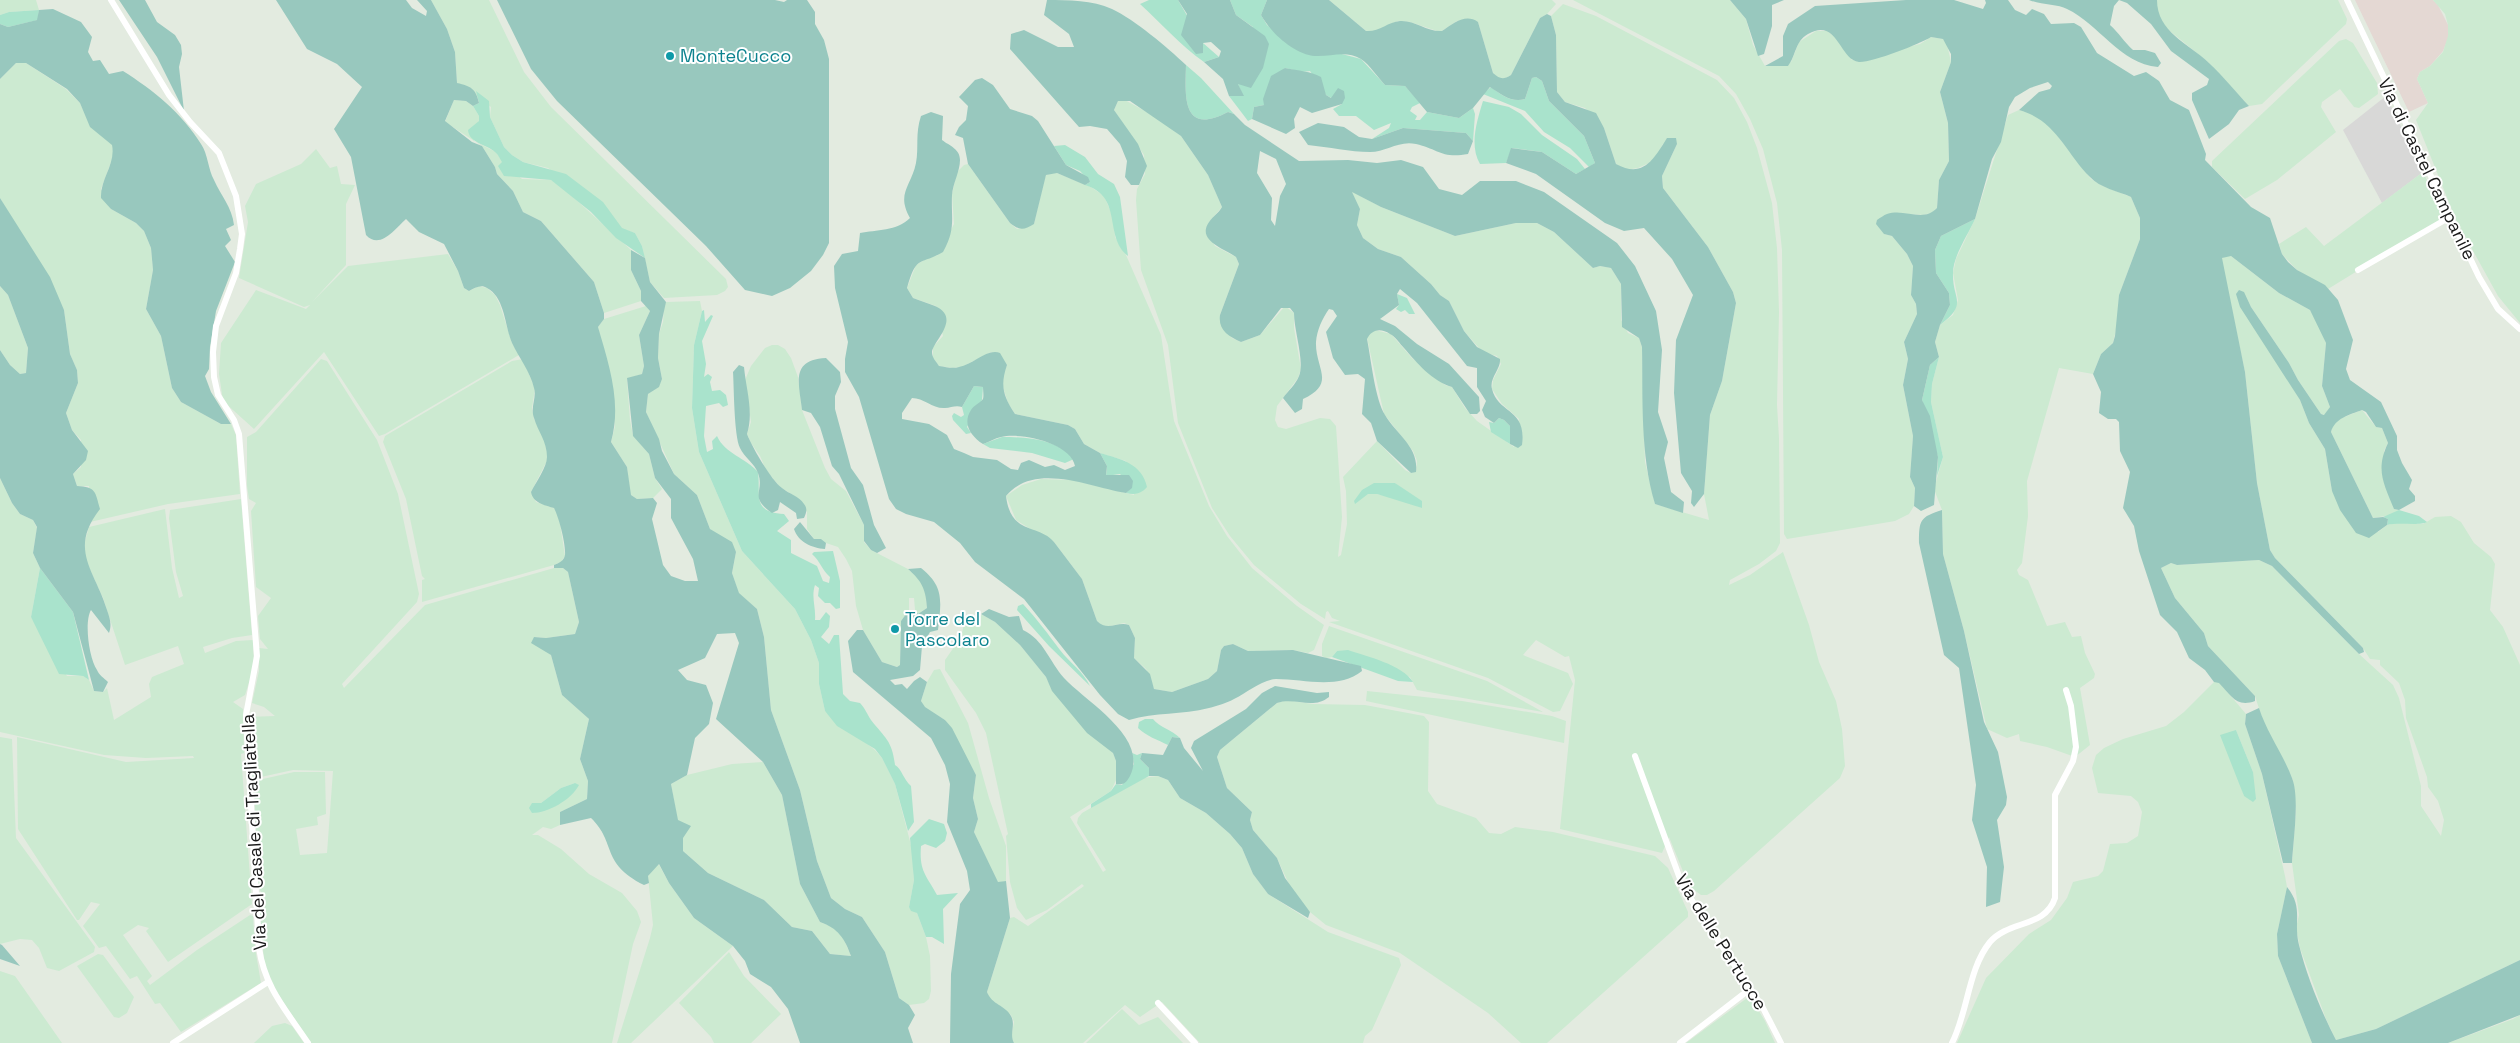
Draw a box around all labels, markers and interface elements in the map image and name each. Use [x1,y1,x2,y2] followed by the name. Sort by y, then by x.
[680,44,791,67] place label: MonteCucco
[664,50,676,62] marker: MonteCucco
[2373,74,2482,264] street label: Via di Castel Campanile
[905,607,990,651] place label: Torre del Pascolaro
[889,623,901,635] marker: Torre del Pascolaro
[236,713,271,951] street label: Via del Casale di Tragliatella
[1670,869,1773,1014] street label: Via delle Pertucce

